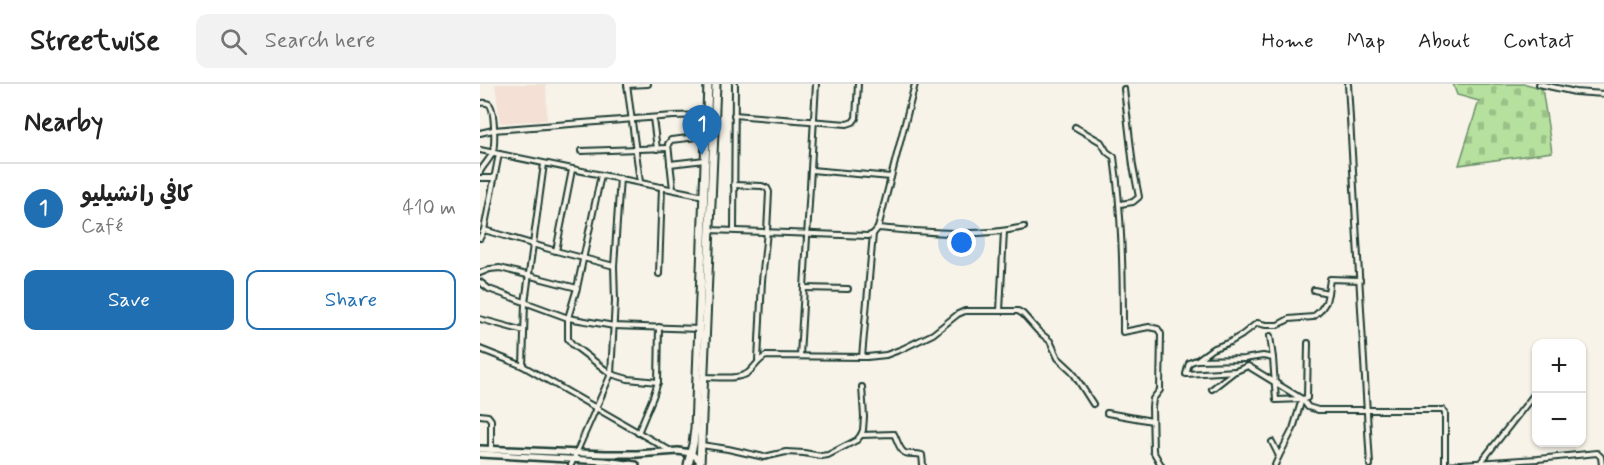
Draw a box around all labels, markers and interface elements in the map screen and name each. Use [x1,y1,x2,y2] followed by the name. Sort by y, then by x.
[196,14,616,68] search box
[30,23,160,60] text: Streetwise
[217,25,250,58] icon: search
[265,27,375,55] text: Search here
[1262,27,1314,55] text: Home
[1347,27,1385,55] text: Map
[1418,27,1470,55] text: About
[1503,27,1574,55] text: Contact
[24,106,103,140] text: Nearby
[682,106,722,155] pin: 1
[81,181,193,209] text: كافي رانشيليو
[39,195,48,222] text: 1
[402,195,456,222] text: 410 m
[81,213,123,240] text: Café
[947,228,976,257] your location
[24,270,234,330] button: Save
[246,270,456,330] button: Share
[1532,339,1586,447] map controls
[1532,339,1586,393] button: +
[1532,393,1586,447] button: −

